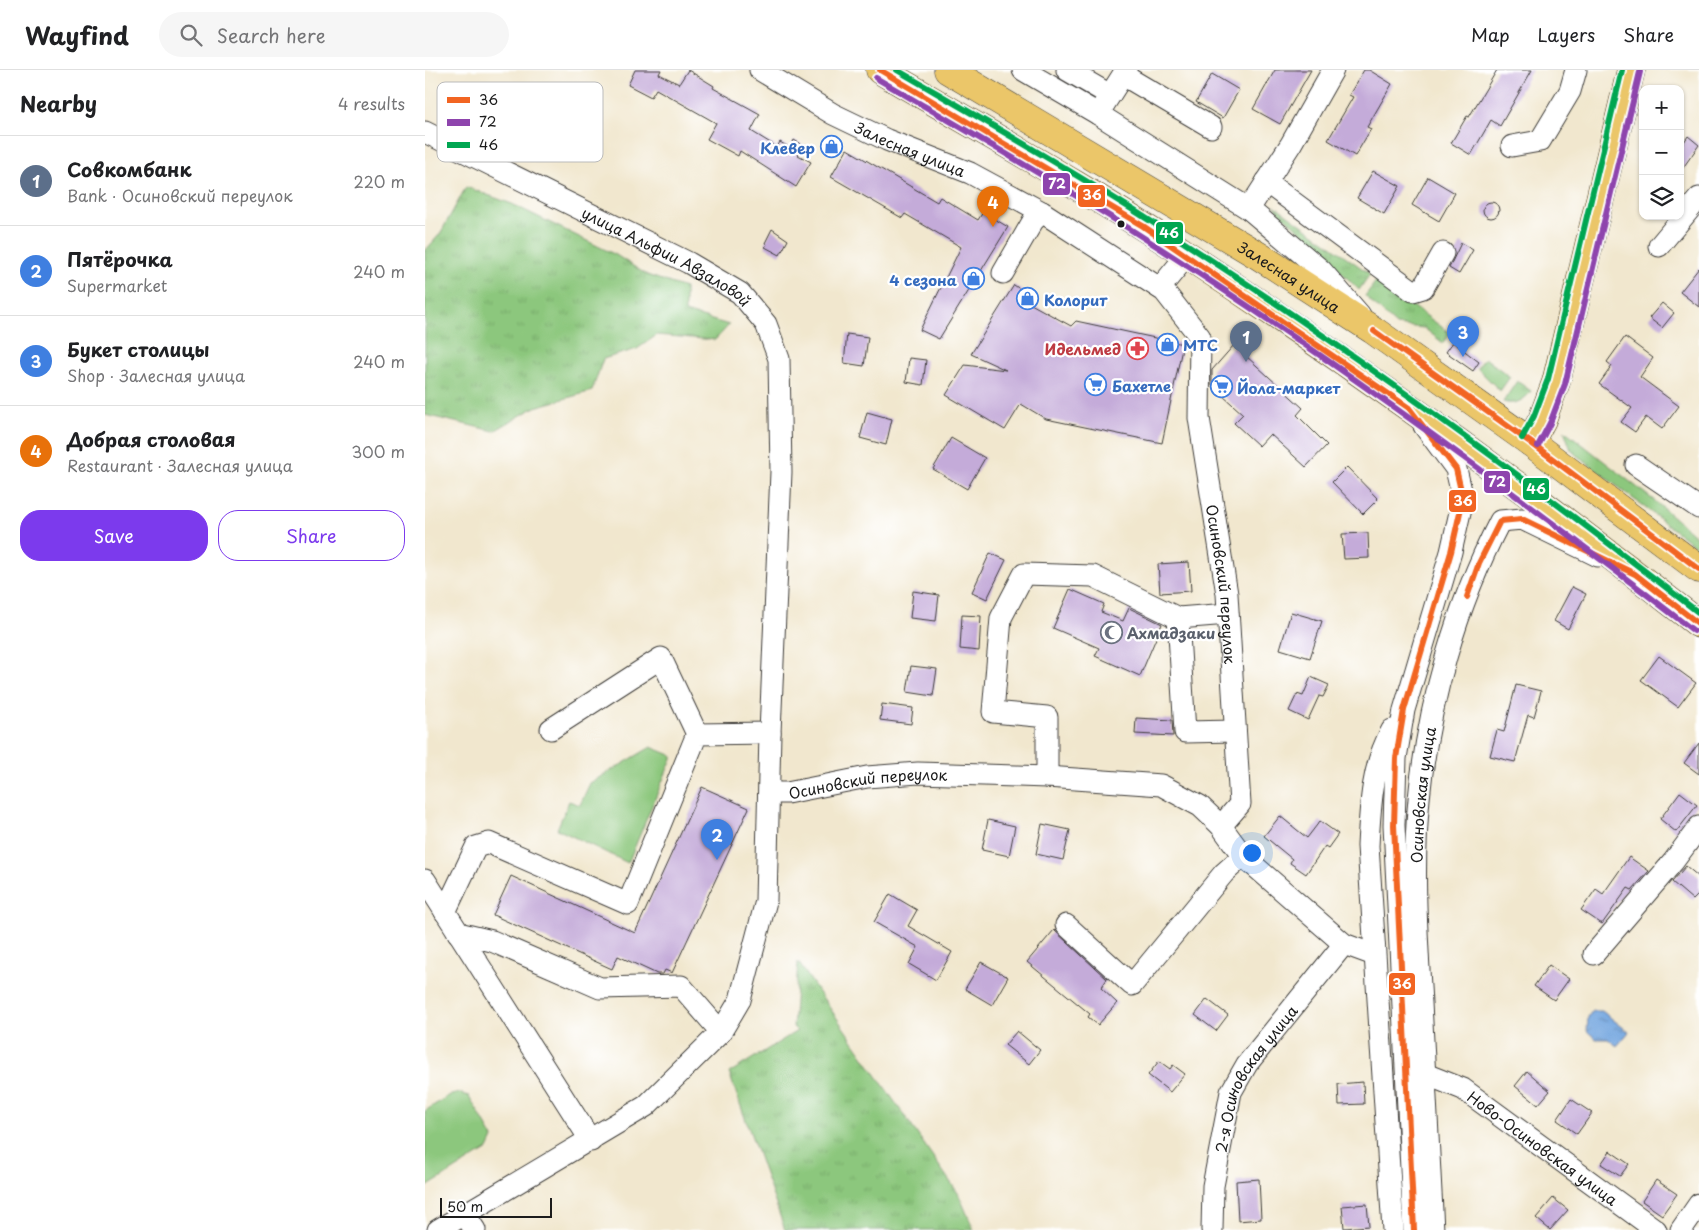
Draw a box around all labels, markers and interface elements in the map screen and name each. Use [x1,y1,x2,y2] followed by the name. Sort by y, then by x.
[159,12,509,57] search box
[25,17,129,53] text: Wayfind
[177,21,205,49] icon: search
[217,21,325,49] text: Search here
[1471,21,1510,48] text: Map
[1538,21,1595,48] text: Layers
[1623,21,1674,48] text: Share
[437,82,603,162] legend
[1639,85,1684,220] map controls
[1639,85,1684,130] button: +
[20,87,97,119] text: Nearby
[479,89,498,110] text: 36
[338,91,405,115] text: 4 results
[479,111,497,132] text: 72
[850,114,970,182] street label: Залесная улица
[1639,130,1684,175] button: −
[479,134,498,155] text: 46
[819,135,843,159] shop icon: Клевер
[760,136,815,159] place label: Клевер
[67,155,192,183] text: Совкомбанк
[32,169,40,193] text: 1
[354,169,405,193] text: 220 m
[1042,172,1071,196] line badge: 72
[1048,173,1066,194] text: 72
[1639,175,1684,220] button: layers
[67,183,293,207] text: Bank · Осиновский переулок
[1077,184,1106,208] line badge: 36
[1082,184,1102,205] text: 36
[977,186,1009,227] pin: 4
[578,200,757,311] street label: улица Альфии Авзаловой
[1116,219,1126,229] unlabelled marker
[1155,221,1184,245] line badge: 46
[1159,222,1179,243] text: 46
[1233,234,1346,318] street label: Залесная улица
[67,245,173,273] text: Пятёрочка
[30,259,42,283] text: 2
[353,259,405,283] text: 240 m
[961,267,985,291] shop icon: 4 сезона
[889,268,957,291] place label: 4 сезона
[67,273,167,297] text: Supermarket
[1016,287,1040,311] shop icon: Колорит
[1044,288,1108,311] place label: Колорит
[1447,316,1479,357] pin: 3
[1230,321,1262,362] pin: 1
[1155,332,1179,356] shop icon: МТС
[1183,333,1218,356] place label: МТС
[67,335,210,363] text: Букет столицы
[1125,336,1149,360] pharmacy icon: Идельмед
[1045,337,1121,360] place label: Идельмед
[31,349,41,373] text: 3
[353,349,405,373] text: 240 m
[67,363,245,387] text: Shop · Залесная улица
[1084,373,1108,397] supermarket icon: Бахетле
[1112,374,1171,397] place label: Бахетле
[1209,375,1233,399] supermarket icon: Йола-маркет
[1237,376,1342,399] place label: Йола-маркет
[67,425,235,453] text: Добрая столовая
[31,439,41,463] text: 4
[351,439,405,463] text: 300 m
[67,453,293,477] text: Restaurant · Залесная улица
[1483,470,1511,494] line badge: 72
[1488,471,1506,492] text: 72
[1522,477,1550,501] line badge: 46
[1526,478,1546,499] text: 46
[1448,489,1477,513] line badge: 36
[1453,490,1473,511] text: 36
[1201,503,1243,665] street label: Осиновский переулок
[20,510,208,561] button: Save
[218,510,405,561] button: Share
[1099,620,1123,644] mosque icon: Ахмадзаки
[1127,621,1215,644] place label: Ахмадзаки
[1404,724,1441,863] street label: Осиновская улица
[786,761,948,804] street label: Осиновский переулок
[701,819,733,860] pin: 2
[1239,840,1265,866] your location
[1388,972,1416,996] line badge: 36
[1392,973,1412,994] text: 36
[1208,999,1303,1154] street label: 2-я Осиновская улица
[1463,1085,1624,1211] street label: Ново-Осиновская улица
[440,1195,553,1218] scale bar
[447,1196,483,1217] text: 50 m

